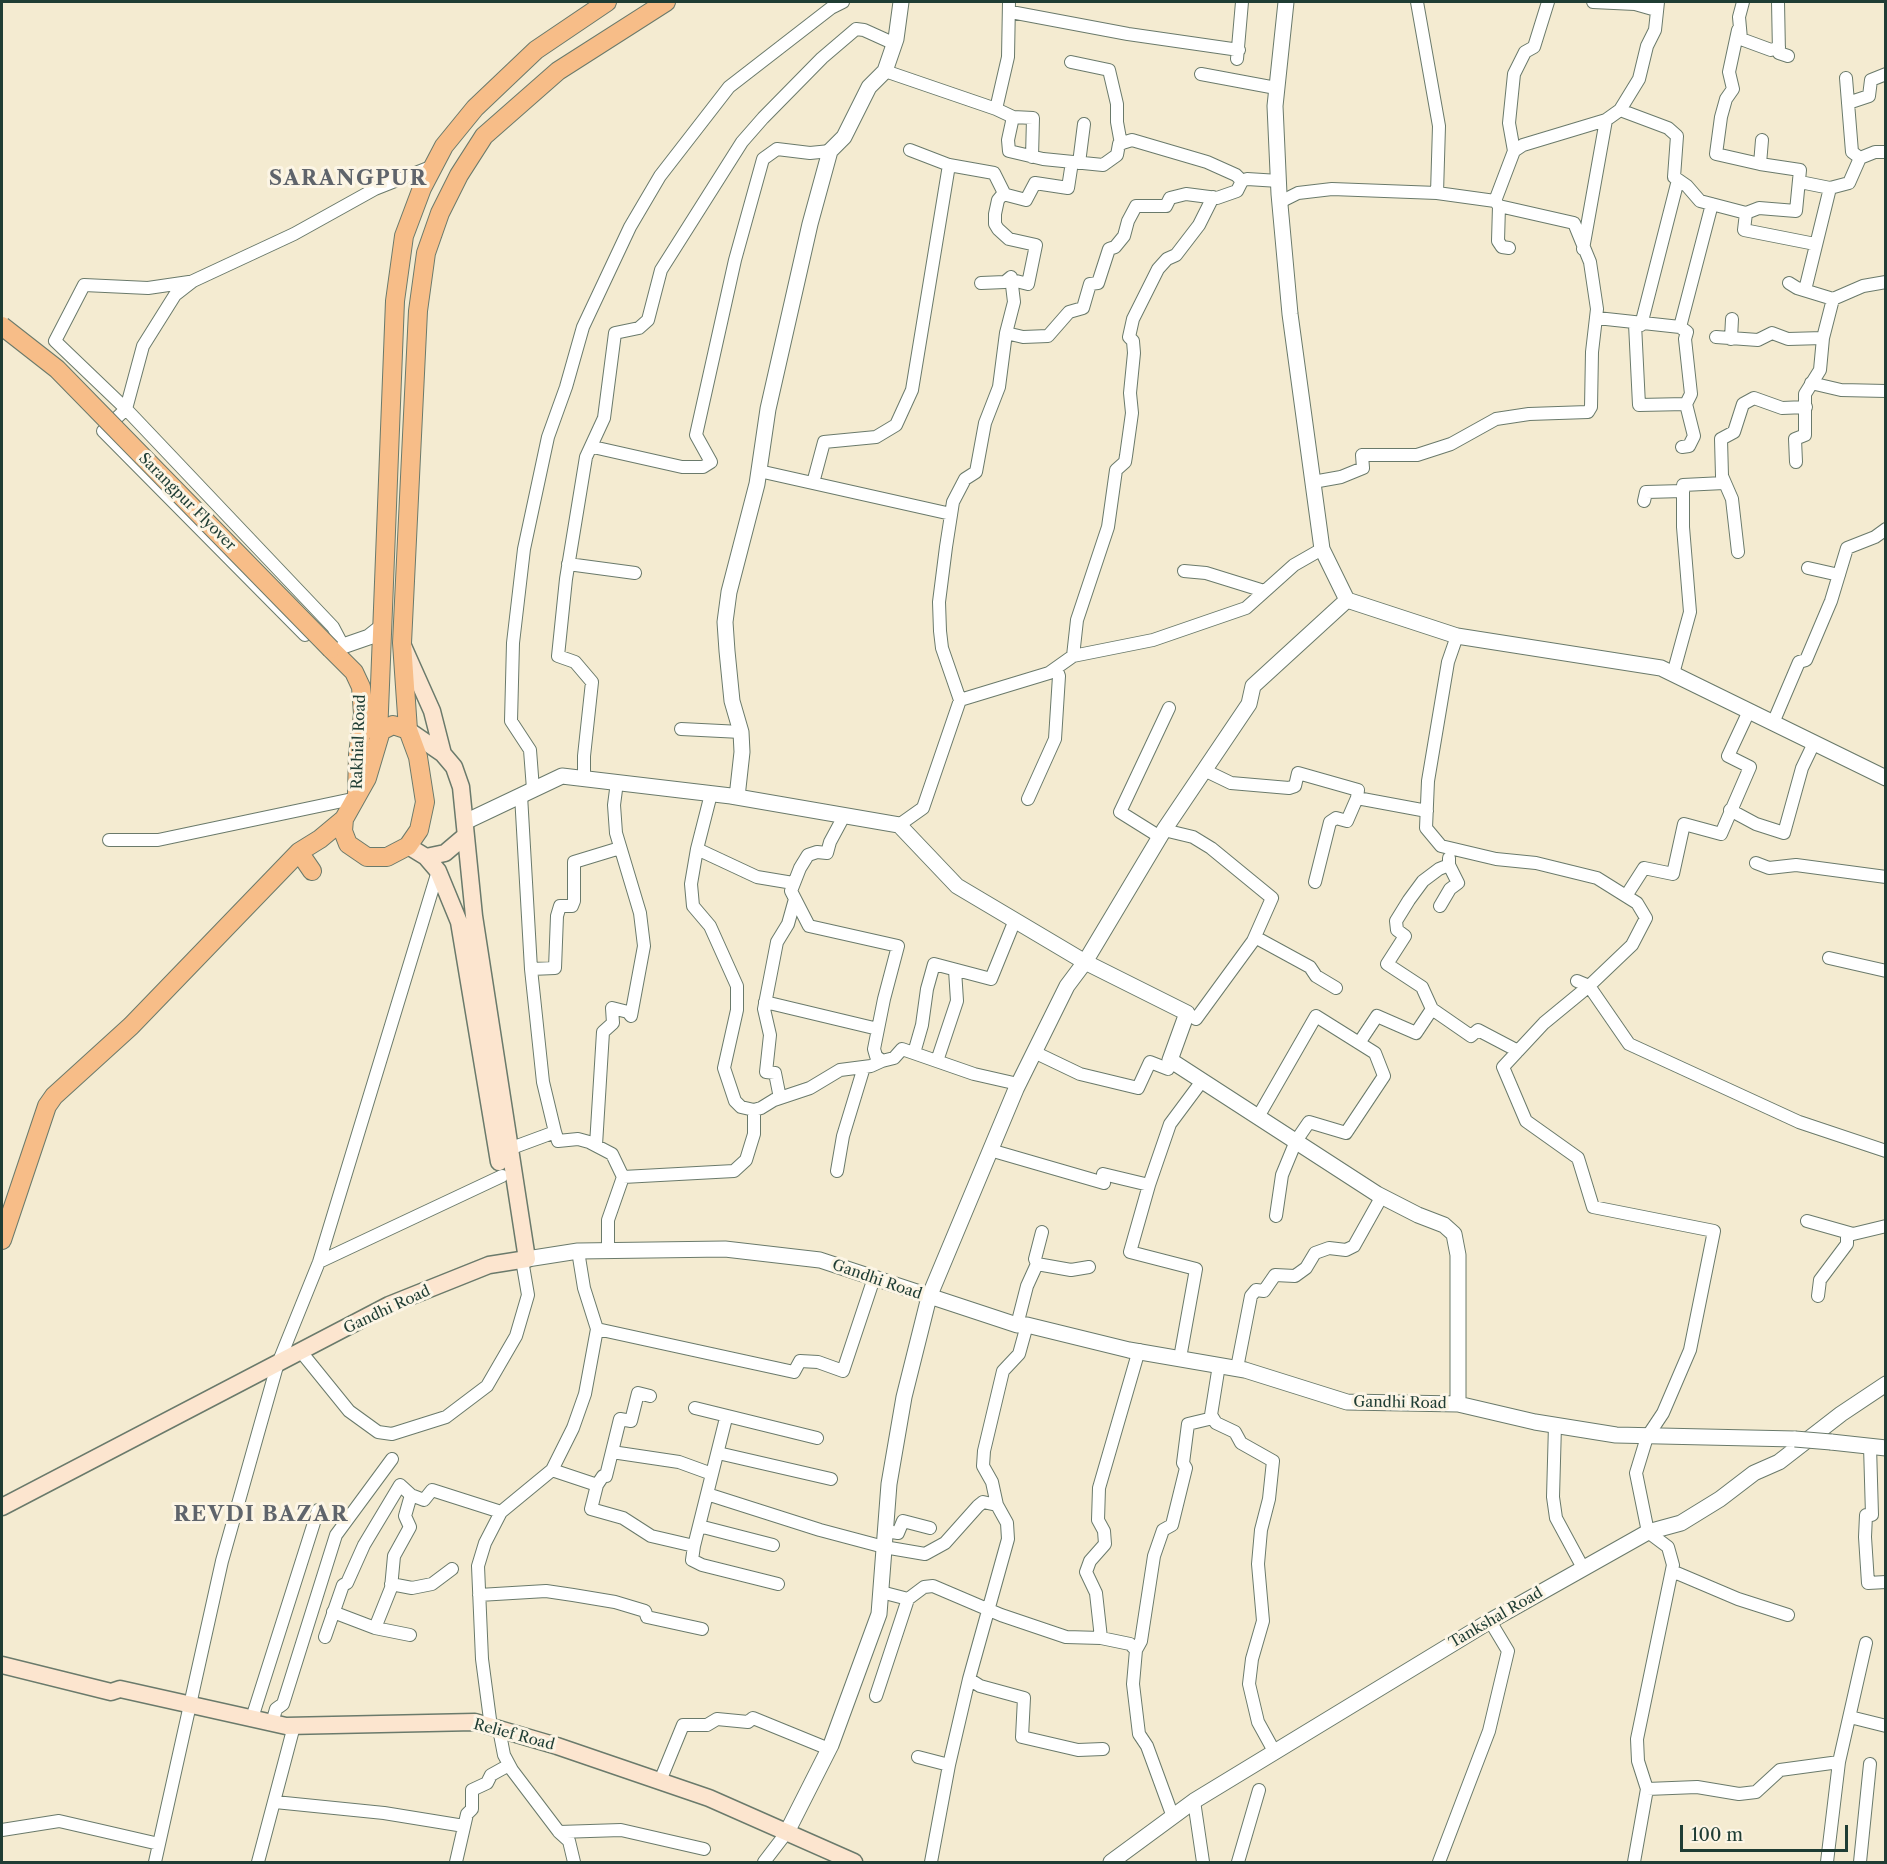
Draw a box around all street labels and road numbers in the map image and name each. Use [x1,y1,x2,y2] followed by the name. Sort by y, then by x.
[135,450,239,554] street label: Sarangpur Flyover
[348,694,370,790] street label: Rakhial Road
[830,1256,924,1304] street label: Gandhi Road
[341,1282,433,1338] street label: Gandhi Road
[1353,1393,1447,1413] street label: Gandhi Road
[1446,1584,1546,1652] street label: Tankshal Road
[472,1716,556,1754] street label: Relief Road

